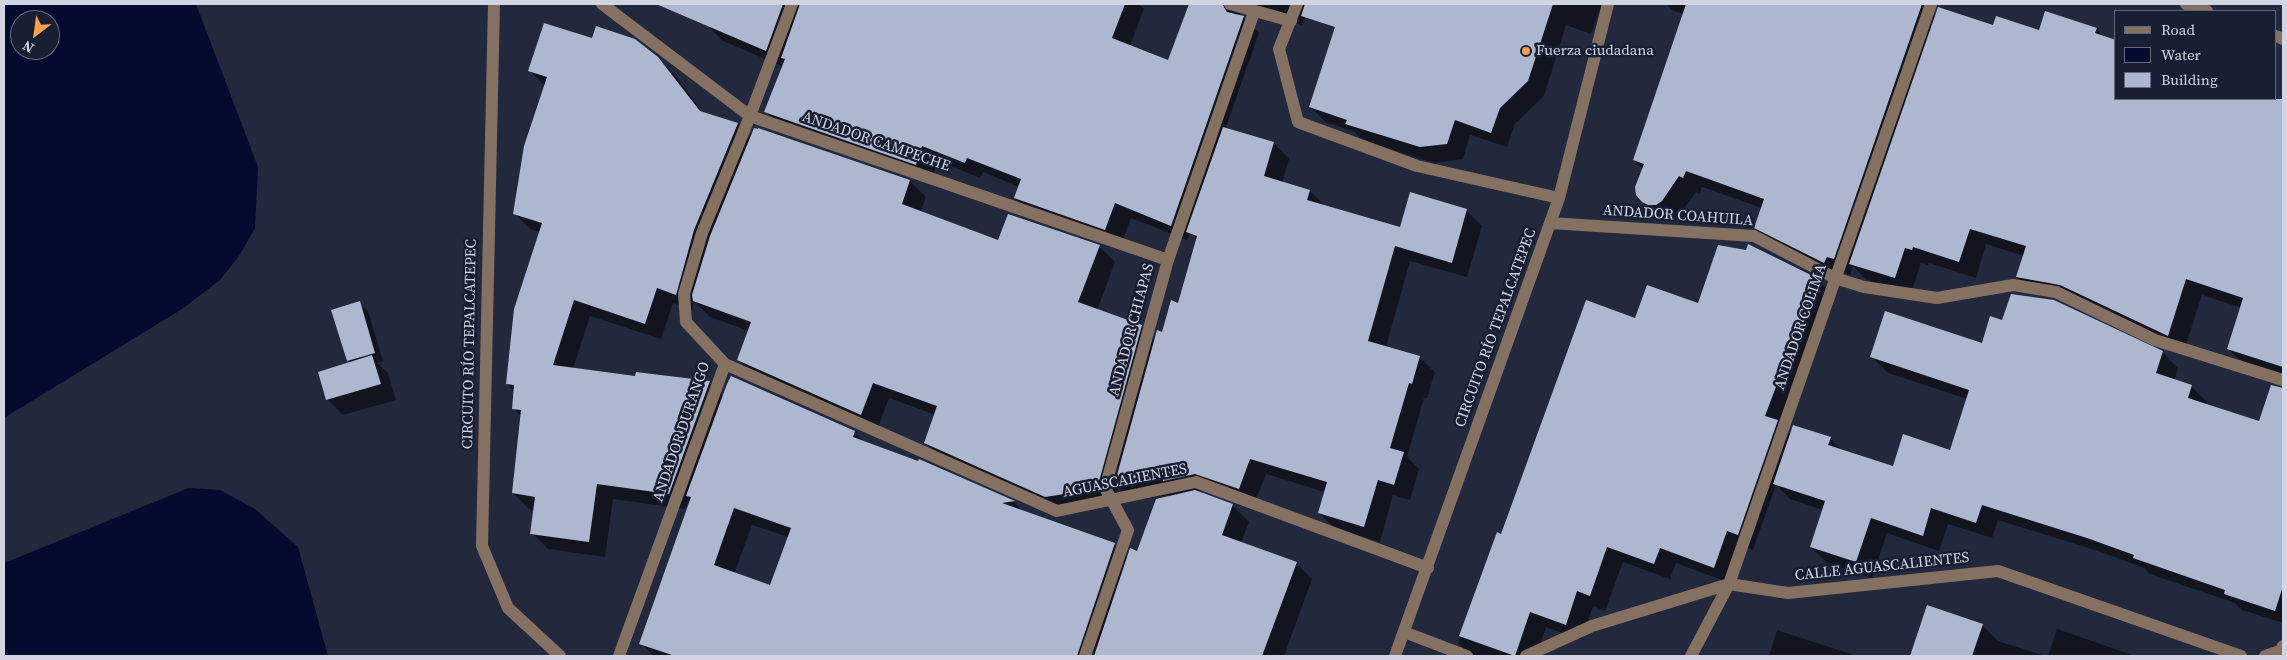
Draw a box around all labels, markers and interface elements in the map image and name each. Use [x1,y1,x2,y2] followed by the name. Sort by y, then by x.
[10,10,60,60] north arrow
[2114,10,2277,100] legend
[2161,19,2195,40] text: Road
[19,36,37,58] text: N
[1536,42,1654,60] place label: Fuerza ciudadana
[2161,44,2201,65] text: Water
[1520,45,1532,57] marker: Fuerza ciudadana
[2161,69,2218,90] text: Building
[800,108,952,176] street label: ANDADOR CAMPECHE
[1602,202,1754,230] street label: ANDADOR COAHUILA
[1452,226,1540,430] street label: CIRCUITO RÍO TEPALCATEPEC
[459,239,481,449] street label: CIRCUITO RÍO TEPALCATEPEC
[1106,262,1158,398] street label: ANDADOR CHIAPAS
[1771,262,1831,392] street label: ANDADOR COLIMA
[650,360,714,504] street label: ANDADOR DURANGO
[1061,460,1189,502] street label: AGUASCALIENTES
[1794,549,1970,585] street label: CALLE AGUASCALIENTES

